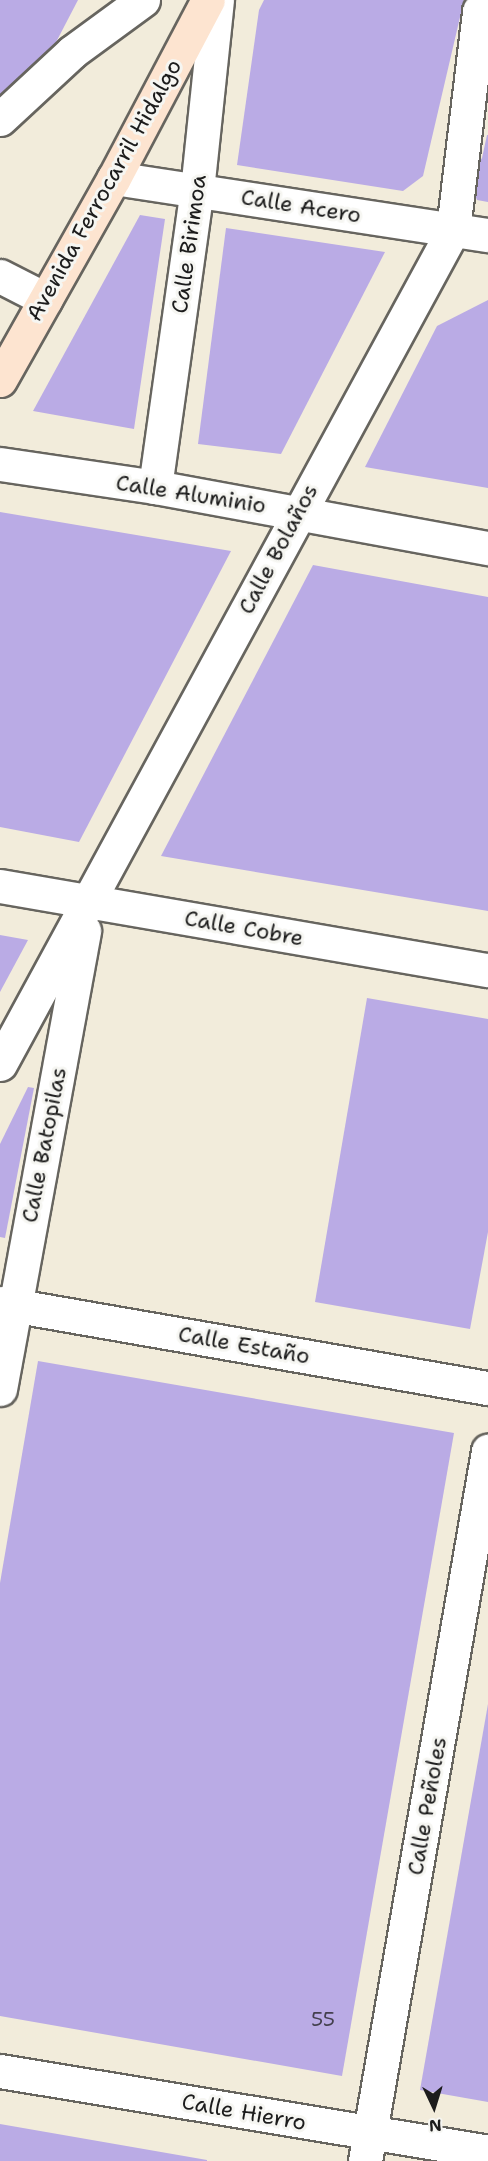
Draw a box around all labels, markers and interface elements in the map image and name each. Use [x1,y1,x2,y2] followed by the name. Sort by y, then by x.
[21,54,187,326] street label: Avenida Ferrocarril Hidalgo
[166,173,212,315] street label: Calle Birimoa
[239,183,363,229] street label: Calle Acero
[114,469,268,519] street label: Calle Aluminio
[233,479,323,619] street label: Calle Bolaños
[182,905,306,951] street label: Calle Cobre
[16,1065,72,1225] street label: Calle Batopilas
[176,1320,312,1370] street label: Calle Estaño
[402,1735,452,1877] street label: Calle Peñoles
[311,2007,335,2031] house number: 55
[404,2077,464,2137] north arrow
[180,2088,308,2136] street label: Calle Hierro
[428,2115,442,2136] text: N

